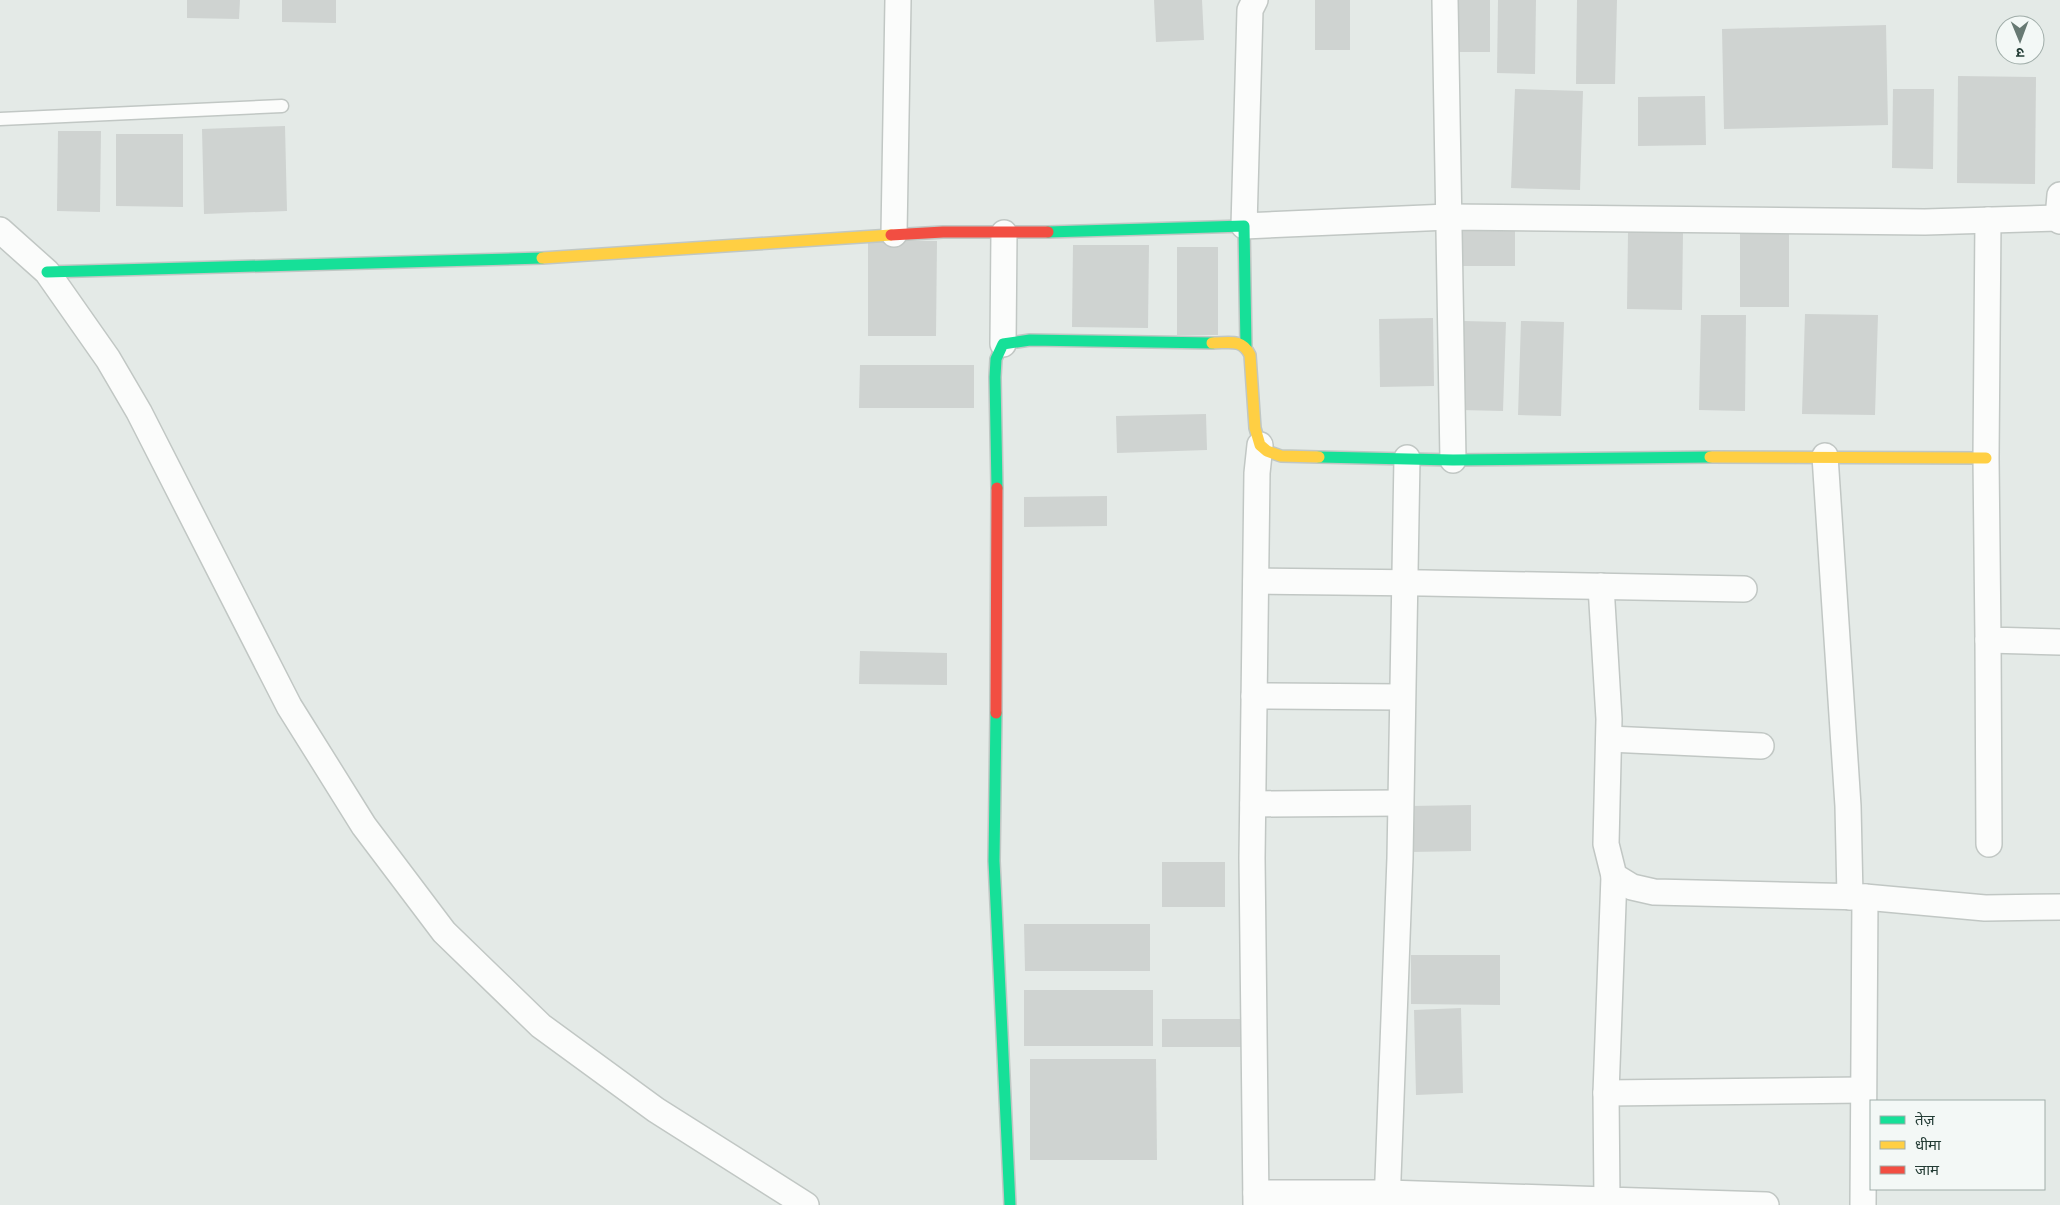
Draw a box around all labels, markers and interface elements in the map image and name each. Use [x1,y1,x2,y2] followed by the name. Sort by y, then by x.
[1995,15,2045,65] north arrow
[2015,45,2024,61] text: उ
[1870,1100,2045,1190] legend
[1915,1111,1936,1129] text: तेज़
[1915,1136,1942,1154] text: धीमा
[1915,1161,1940,1179] text: जाम

